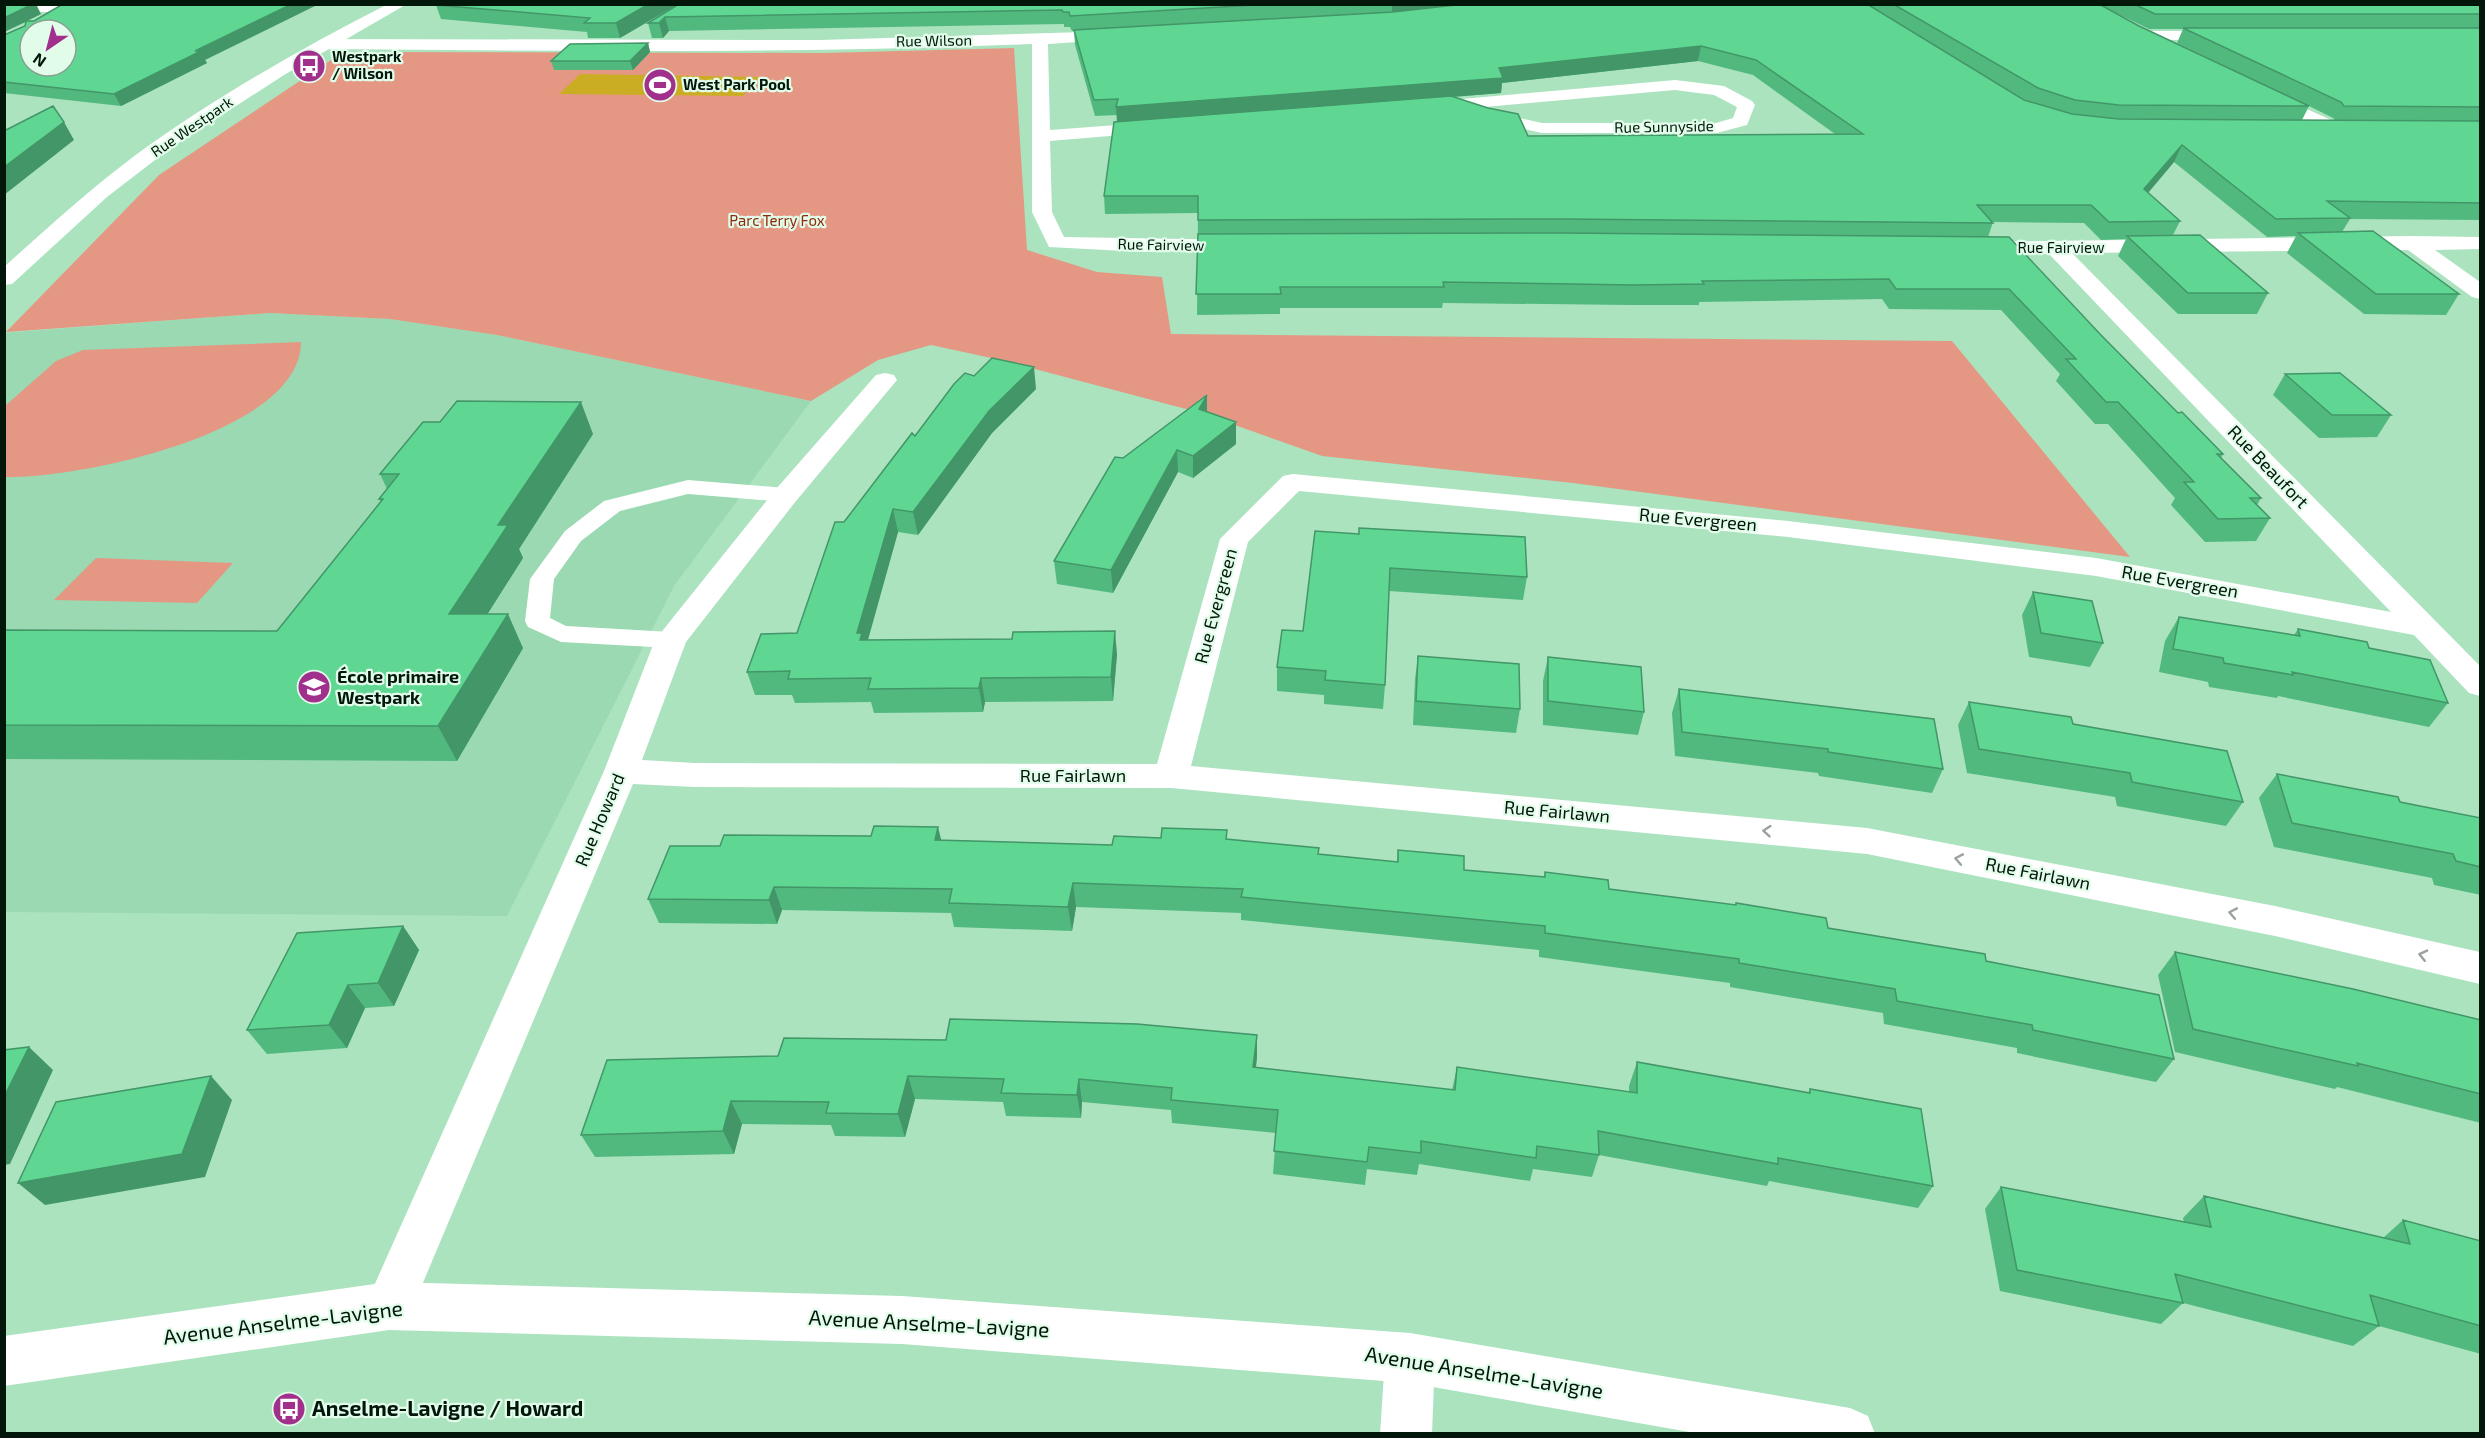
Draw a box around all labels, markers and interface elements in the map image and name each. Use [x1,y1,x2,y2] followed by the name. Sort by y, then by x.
[18,18,78,78] north arrow
[896,30,972,50] street label: Rue Wilson
[332,47,402,82] place label: Westpark / Wilson
[291,48,327,84] bus stop icon: Westpark / Wilson
[29,50,49,72] text: N
[642,67,678,103] sports icon: West Park Pool
[683,75,791,93] place label: West Park Pool
[147,92,236,160] street label: Rue Westpark
[1614,116,1714,136] street label: Rue Sunnyside
[729,211,825,229] park label: Parc Terry Fox
[1117,234,1205,254] street label: Rue Fairview
[2017,238,2105,256] street label: Rue Fairview
[2224,420,2314,513] street label: Rue Beaufort
[1638,503,1758,535] street label: Rue Evergreen
[1189,546,1241,666] street label: Rue Evergreen
[2120,560,2240,602] street label: Rue Evergreen
[337,665,459,708] place label: École primaire Westpark
[296,669,332,705] school or university icon: École primaire Westpark
[1020,764,1126,786] street label: Rue Fairlawn
[570,770,629,870] street label: Rue Howard
[1503,795,1611,827] street label: Rue Fairlawn
[1762,825,1771,838] one-way arrow
[1984,852,2093,894] street label: Rue Fairlawn
[1955,853,1965,866] one-way arrow
[2228,907,2238,920] one-way arrow
[2419,949,2429,962] one-way arrow
[162,1294,404,1349] street label: Avenue Anselme-Lavigne
[808,1304,1050,1341] street label: Avenue Anselme-Lavigne
[1363,1340,1605,1403] street label: Avenue Anselme-Lavigne
[271,1391,307,1427] bus stop icon: Anselme-Lavigne / Howard
[312,1395,583,1420] place label: Anselme-Lavigne / Howard

